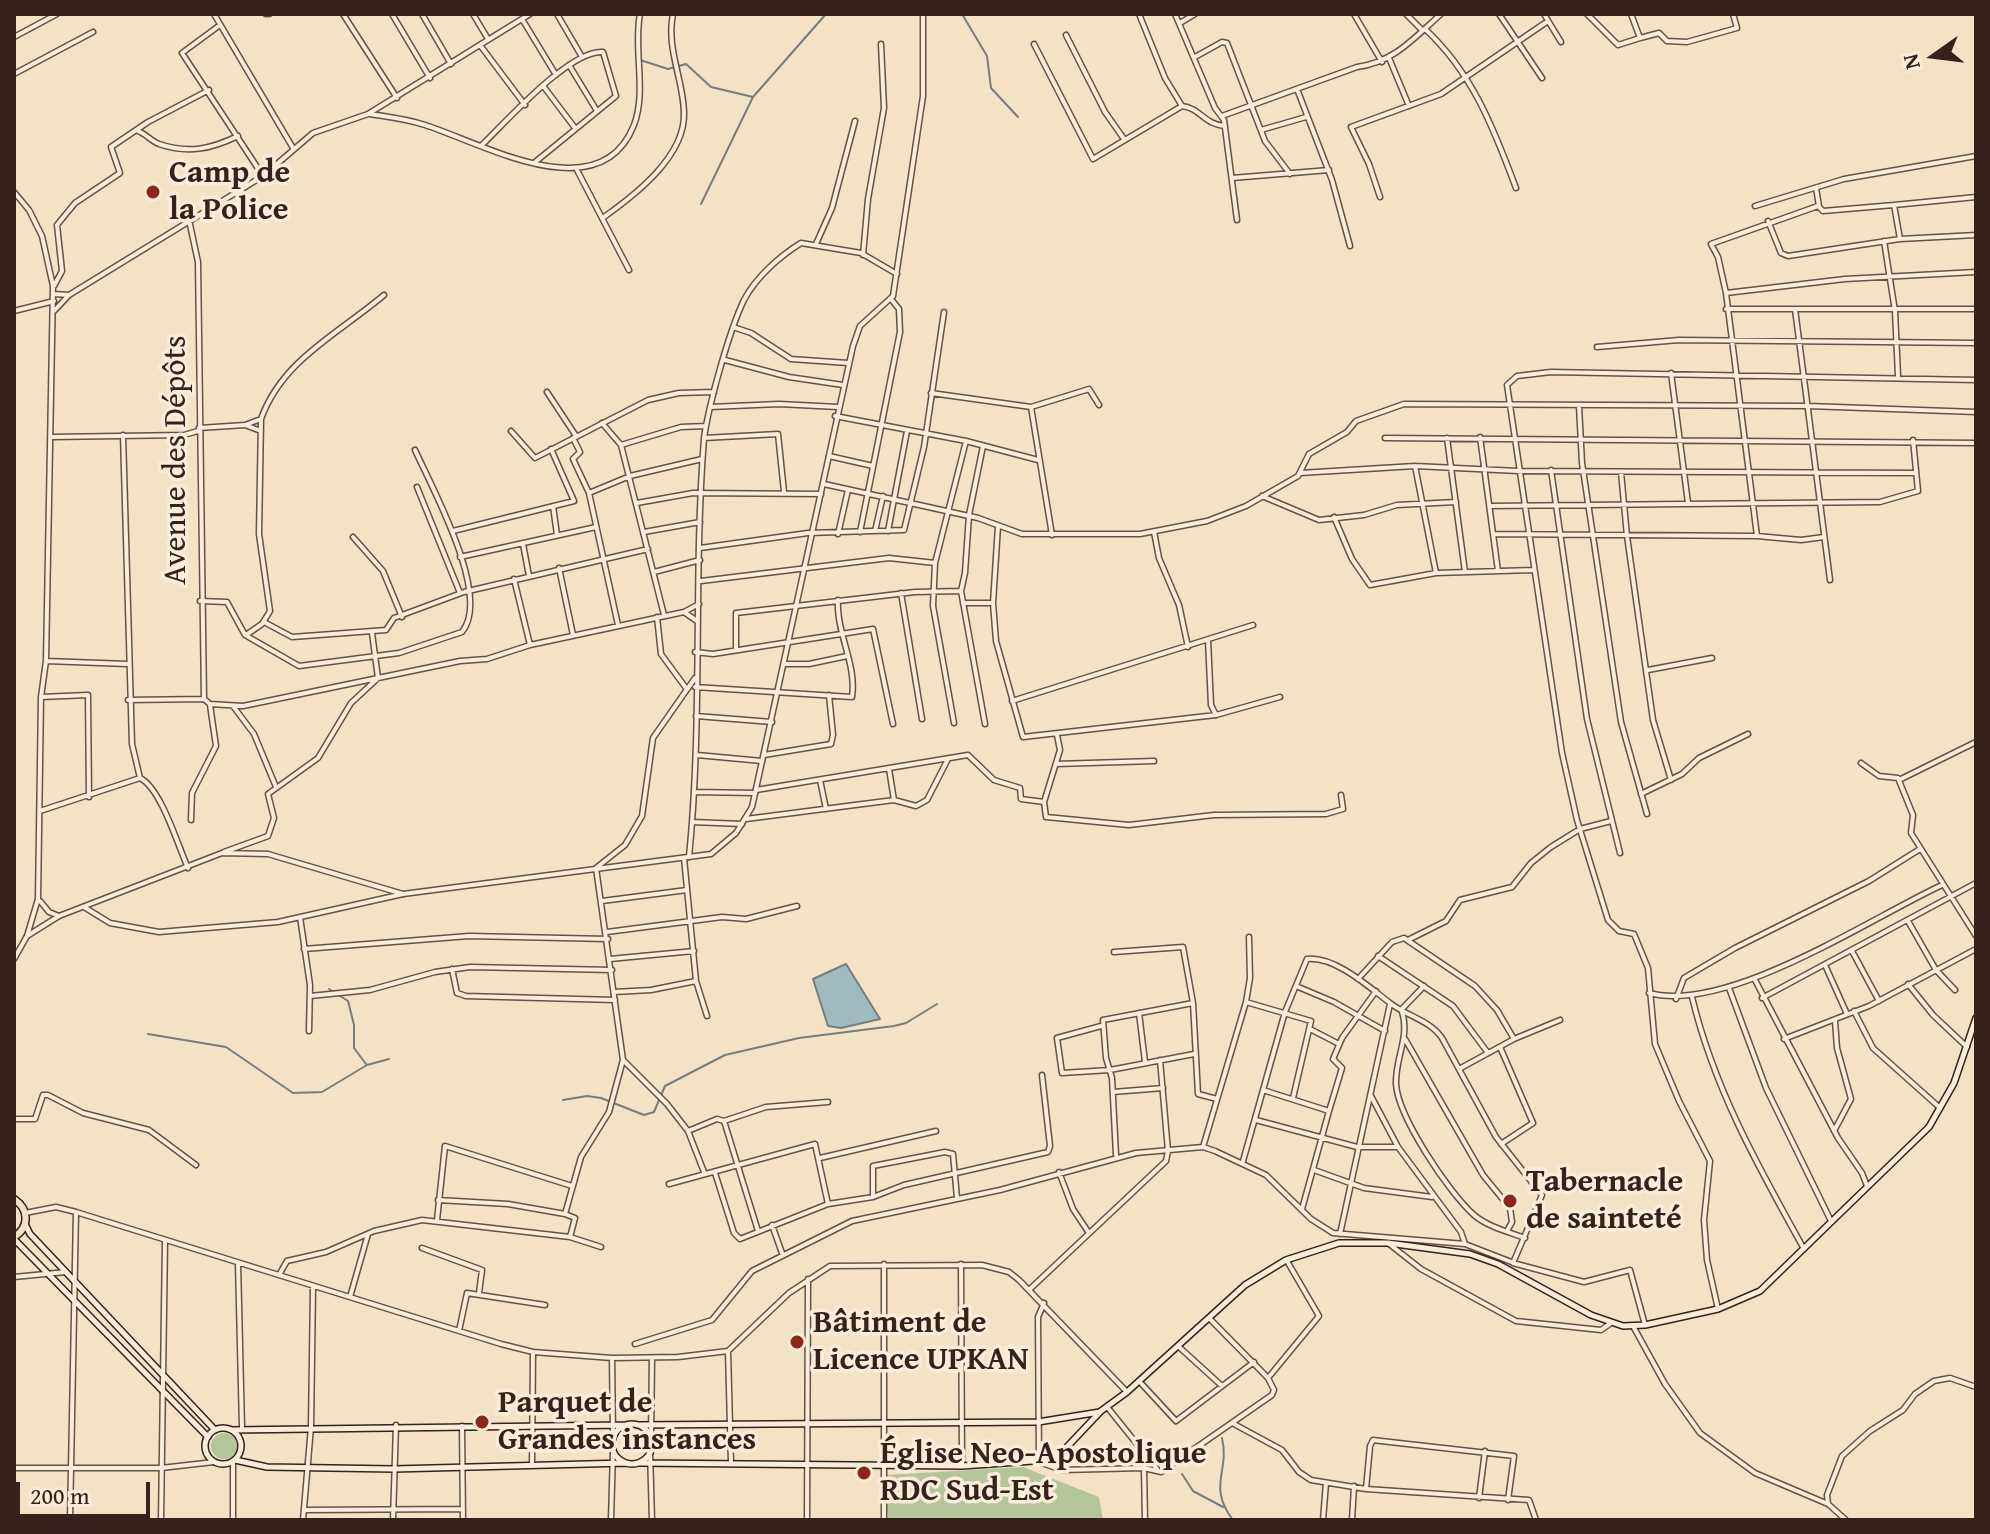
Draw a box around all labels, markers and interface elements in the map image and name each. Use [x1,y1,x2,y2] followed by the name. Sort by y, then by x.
[1894,16,1974,96] north arrow
[1893,51,1928,73] text: N
[169,155,290,230] place label: Camp de la Police
[144,183,162,201] marker: Camp de la Police
[158,335,196,585] street label: Avenue des Dépôts
[1526,1164,1683,1239] place label: Tabernacle de sainteté
[1501,1192,1519,1210] marker: Tabernacle de sainteté
[813,1305,1029,1380] place label: Bâtiment de Licence UPKAN
[788,1333,806,1351] marker: Bâtiment de Licence UPKAN
[498,1385,756,1460] place label: Parquet de Grandes instances
[473,1413,491,1431] marker: Parquet de Grandes instances
[880,1436,1206,1511] place label: Église Neo-Apostolique RDC Sud-Est
[855,1464,873,1482] marker: Église Neo-Apostolique RDC Sud-Est
[20,1466,154,1516] scale bar
[30,1478,90,1513] text: 200 m

